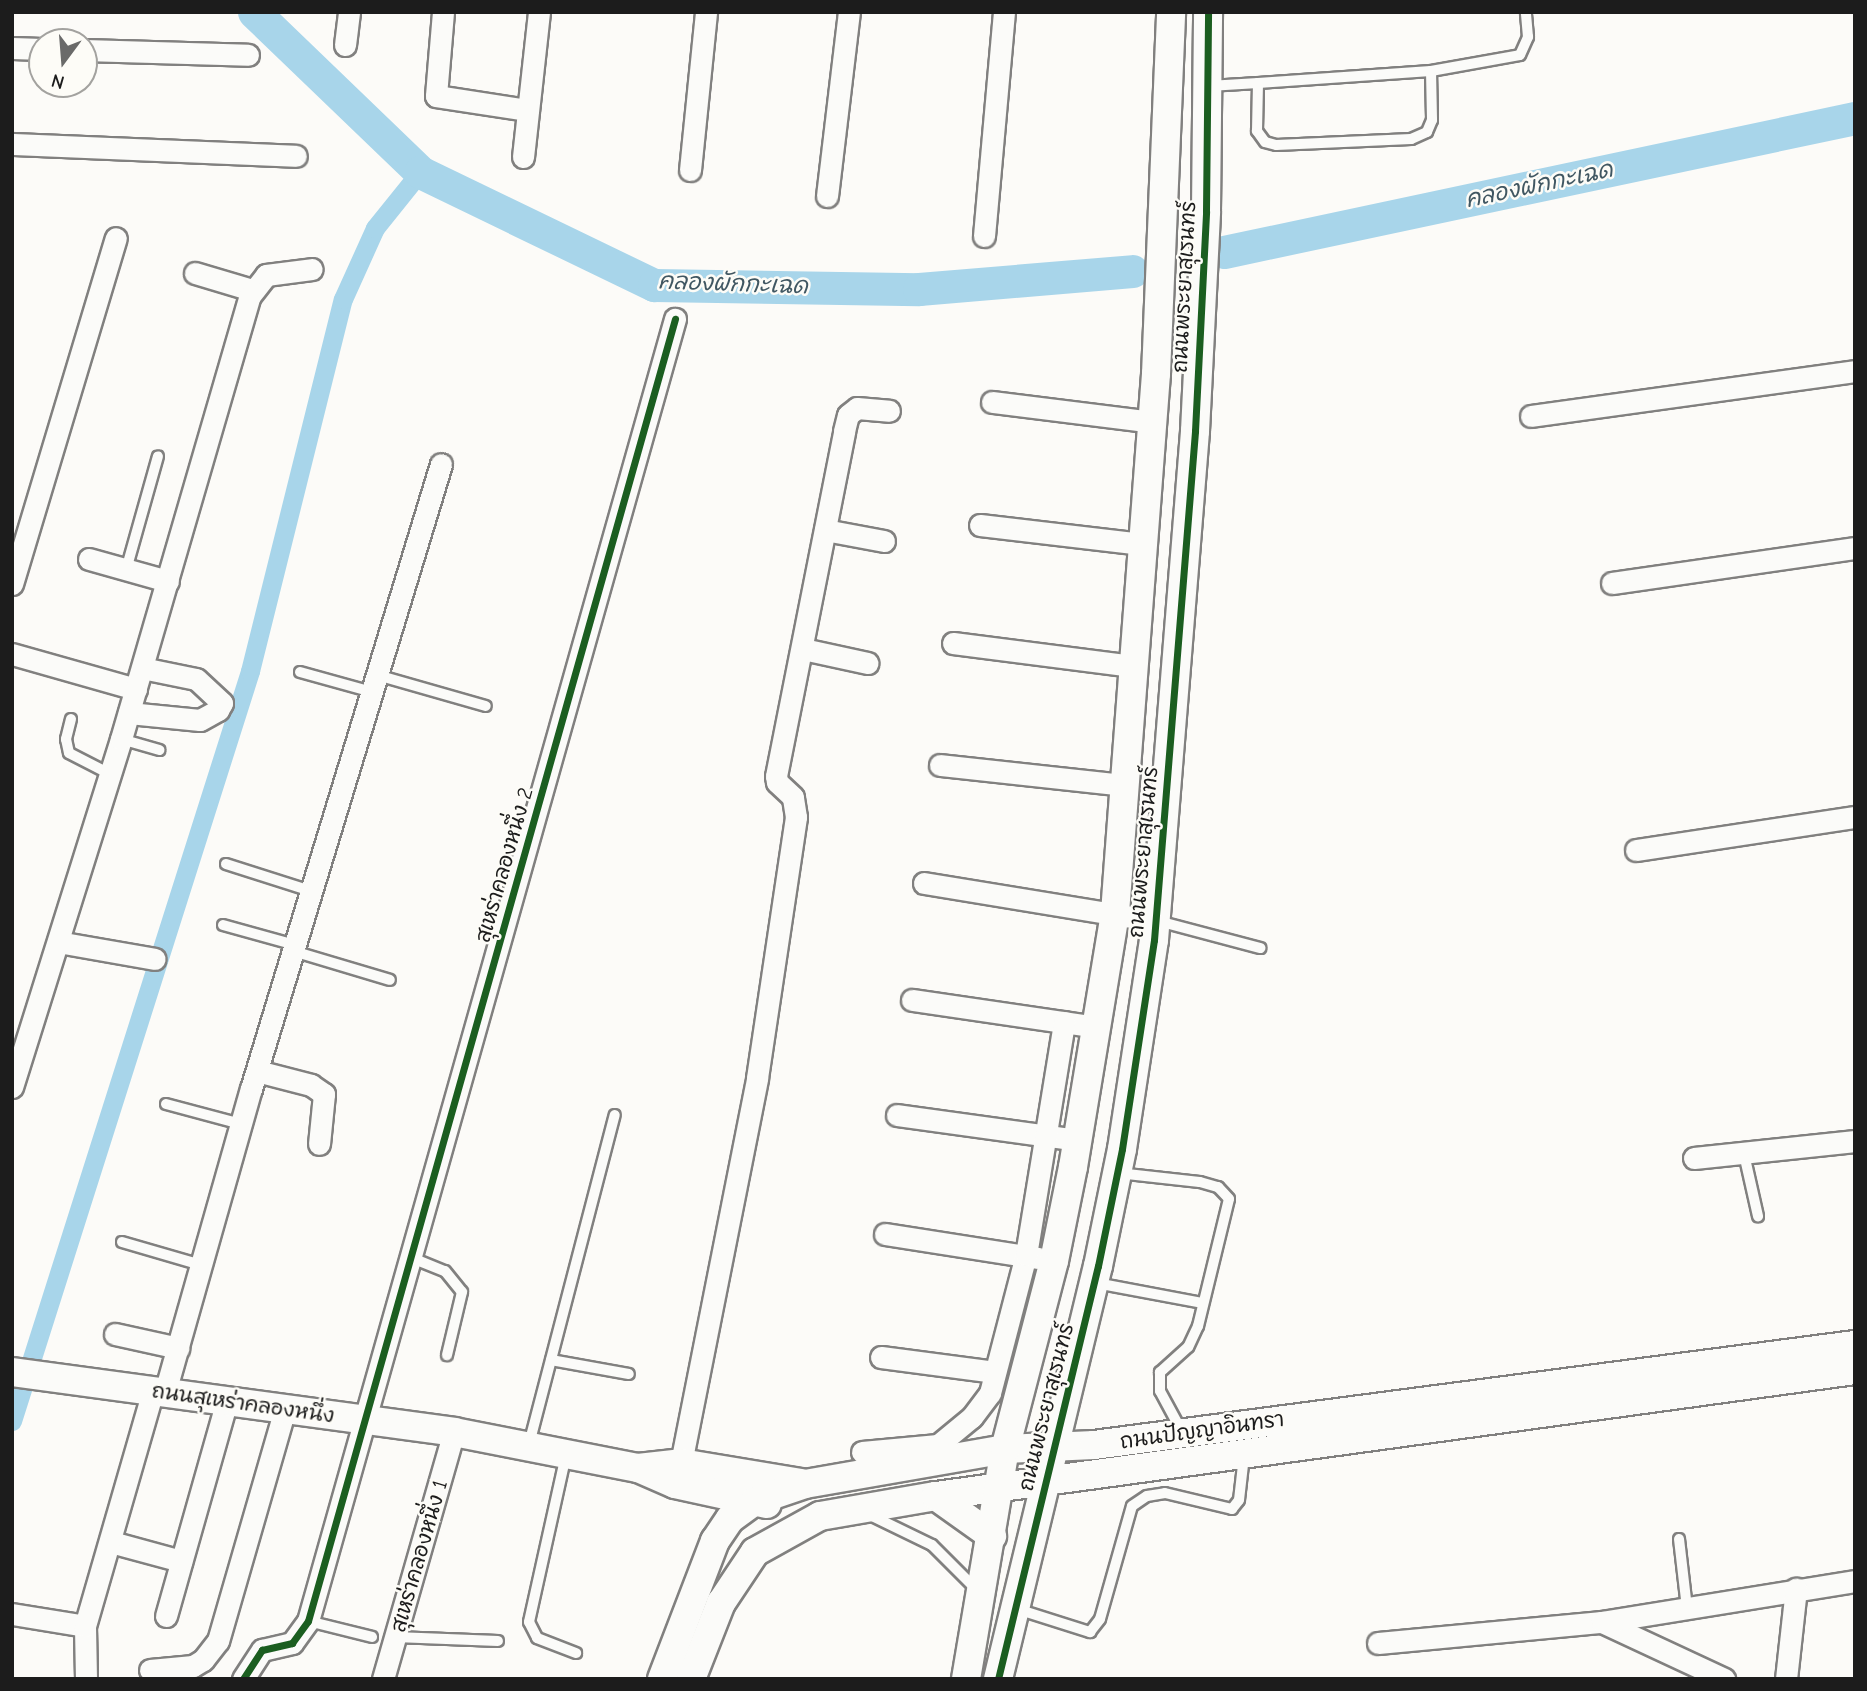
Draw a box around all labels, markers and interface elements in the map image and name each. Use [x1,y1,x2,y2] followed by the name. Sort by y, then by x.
[28,28,98,98] north arrow
[49,69,67,94] text: N
[1463,156,1615,214] water label: คลองผักกะเฉด
[1167,200,1201,374] street label: ถนนพระยาสุเรนทร์
[658,268,808,300] water label: คลองผักกะเฉด
[1123,765,1163,939] street label: ถนนพระยาสุเรนทร์
[470,785,538,945] street label: สุเหร่าคลองหนึ่ง 2
[1013,1320,1079,1494] street label: ถนนพระยาสุเรนทร์
[150,1378,336,1428] street label: ถนนสุเหร่าคลองหนึ่ง
[1118,1406,1286,1454] street label: ถนนปัญญาอินทรา
[385,1477,453,1635] street label: สุเหร่าคลองหนึ่ง 1

